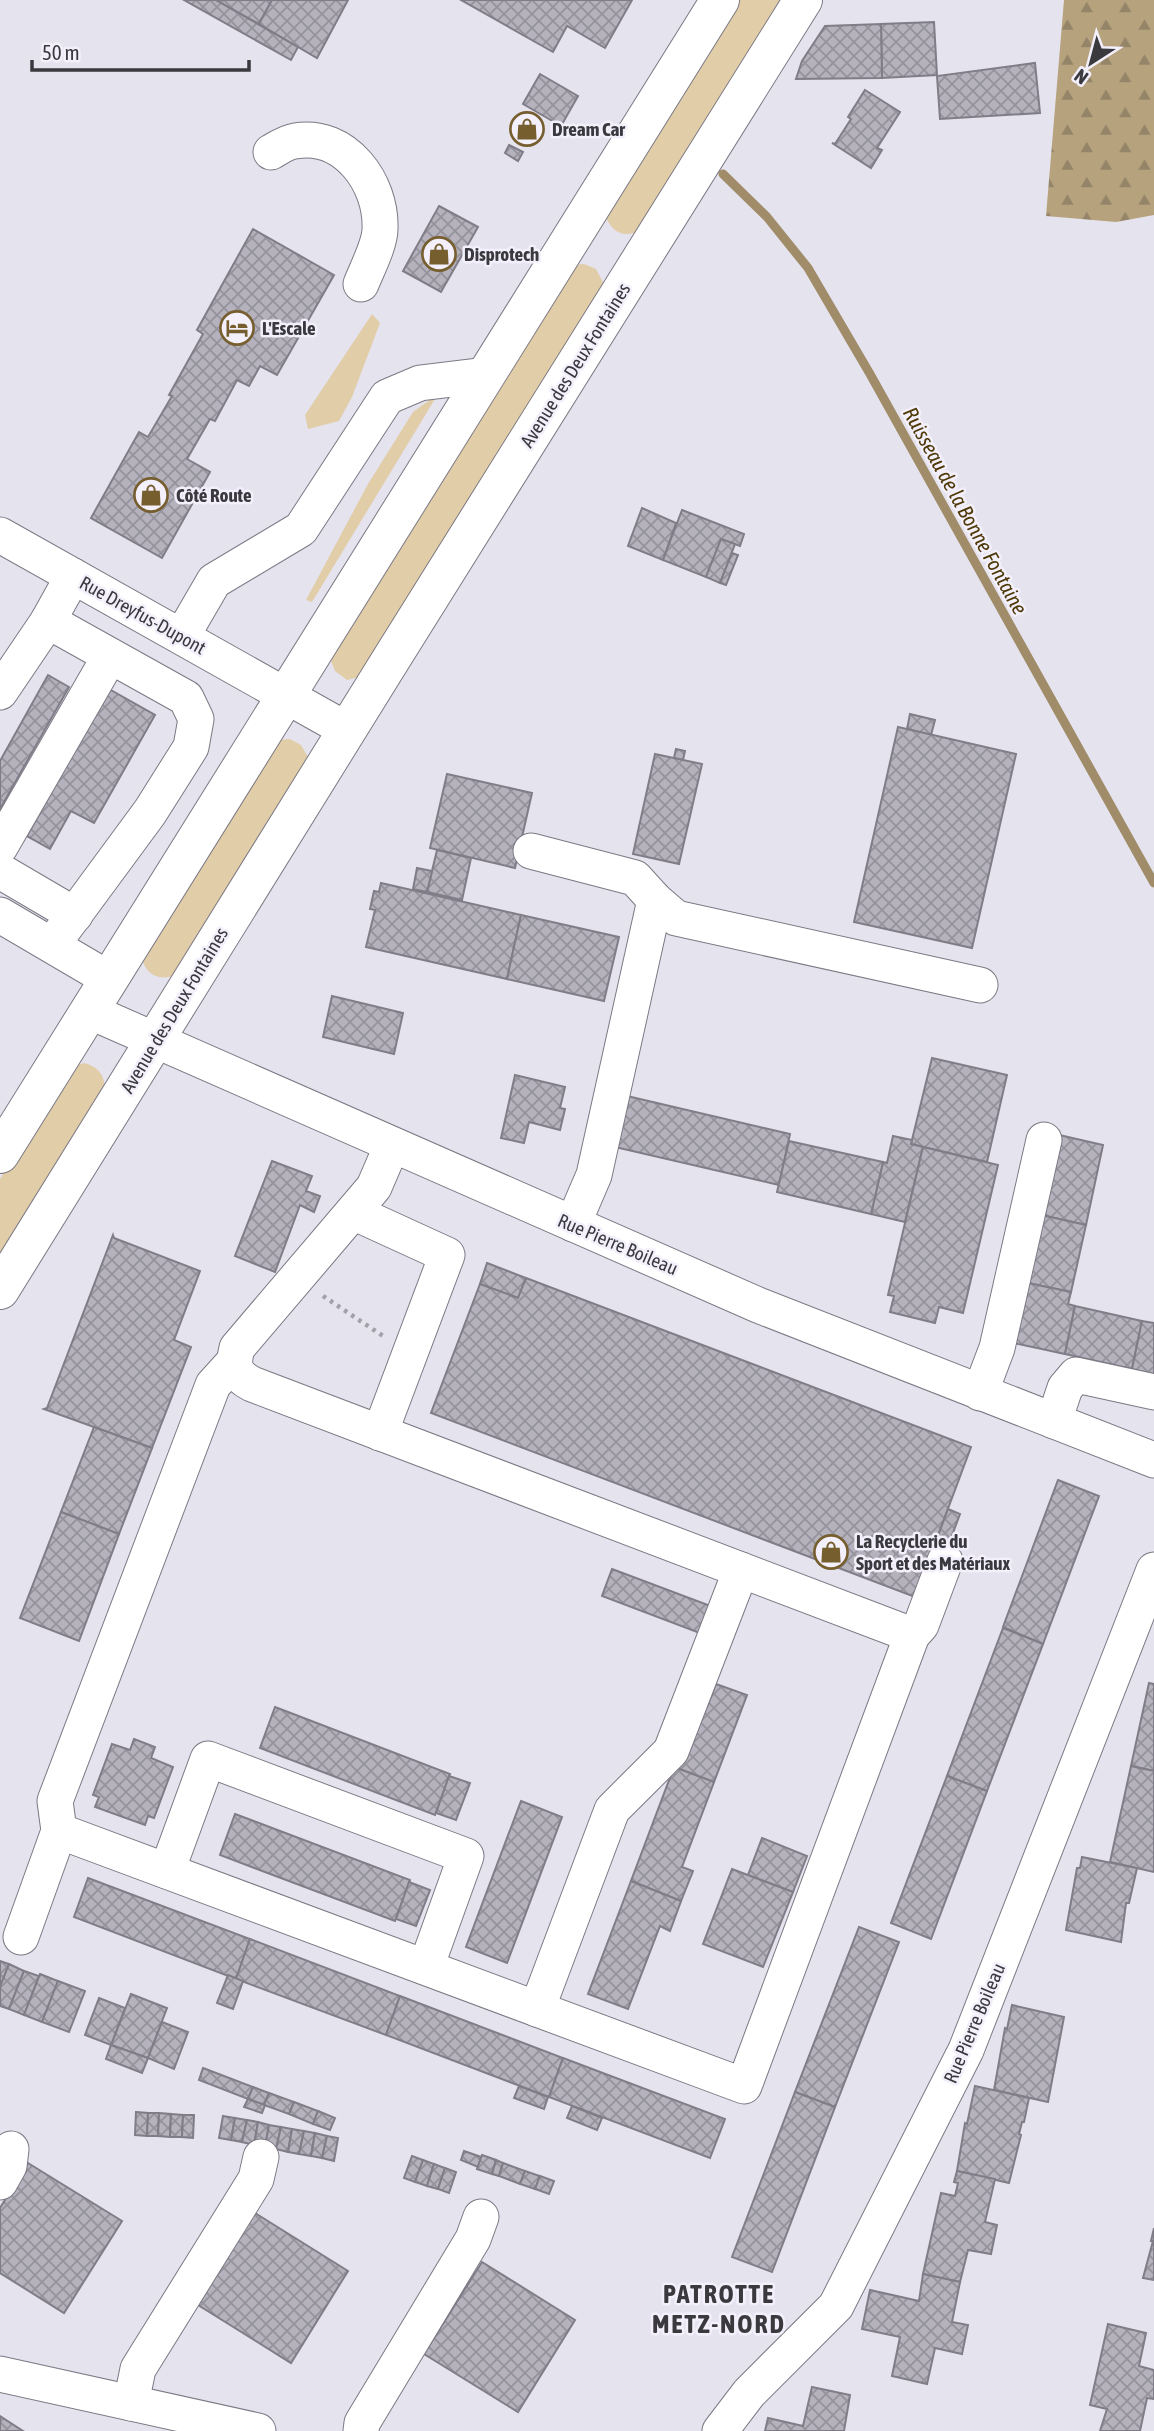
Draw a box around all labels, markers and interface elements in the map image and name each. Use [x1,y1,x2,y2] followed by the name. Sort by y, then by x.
[32,28,248,72] scale bar
[1056,28,1126,98] north arrow
[42,40,80,64] text: 50 m
[1070,65,1092,89] text: N
[508,110,546,148] shop icon: Dream Car
[552,118,625,140] place label: Dream Car
[420,235,458,273] shop icon: Disprotech
[464,243,539,265] place label: Disprotech
[515,279,635,451] street label: Avenue des Deux Fontaines
[218,309,256,347] hotel icon: L'Escale
[262,317,316,339] place label: L'Escale
[899,403,1033,618] water label: Ruisseau de la Bonne Fontaine
[132,476,170,514] shop icon: Côté Route
[176,484,252,506] place label: Côté Route
[76,571,210,659] street label: Rue Dreyfus-Dupont
[116,923,232,1097] street label: Avenue des Deux Fontaines
[555,1209,681,1279] street label: Rue Pierre Boileau
[856,1530,1011,1574] place label: La Recyclerie du Sport et des Matériaux
[812,1533,850,1571] shop icon: La Recyclerie du Sport et des Matériaux
[939,1960,1009,2086] street label: Rue Pierre Boileau
[652,2279,786,2339] district label: PATROTTE METZ-NORD

